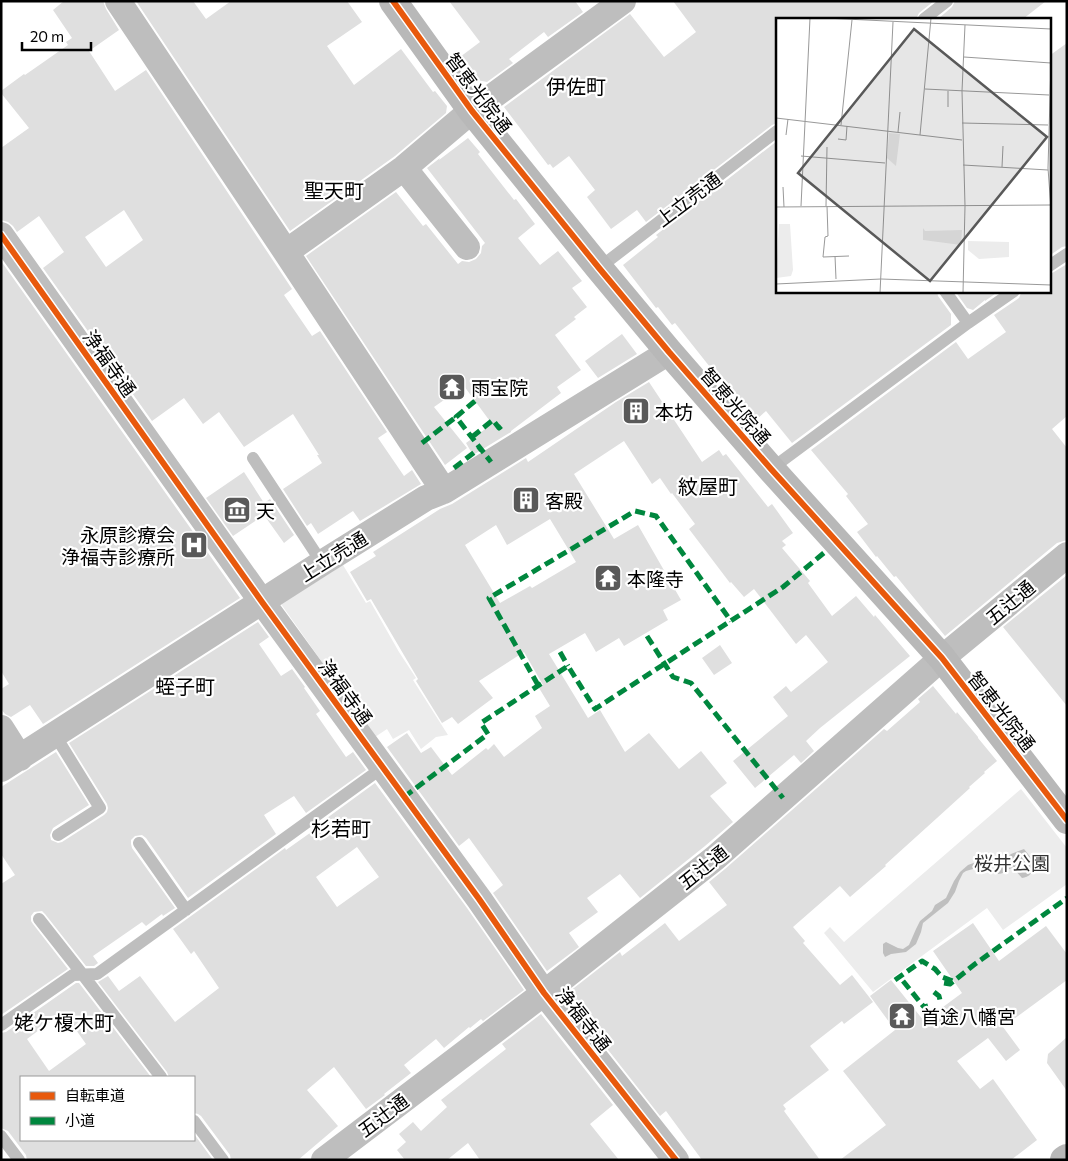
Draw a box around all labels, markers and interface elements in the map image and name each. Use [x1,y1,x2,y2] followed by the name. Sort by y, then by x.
[776,18,1050,292] inset map
[22,20,91,52] scale bar
[30,27,64,45] text: 20 m
[441,48,517,138] street label: 智恵光院通
[546,74,606,98] district label: 伊佐町
[651,167,725,231] street label: 上立売通
[304,178,364,202] district label: 聖天町
[79,325,141,401] street label: 浄福寺通
[696,363,776,449] street label: 智恵光院通
[437,372,467,402] temple icon: 雨宝院
[471,376,528,399] place label: 雨宝院
[621,396,651,426] building icon: 本坊
[655,400,693,423] place label: 本坊
[678,474,738,498] district label: 紋屋町
[511,485,541,515] building icon: 客殿
[545,489,583,512] place label: 客殿
[222,495,252,525] museum icon: 天
[256,499,275,522] place label: 天
[61,523,175,568] place label: 永原診療会 浄福寺診療所
[295,526,371,586] street label: 上立売通
[179,530,209,560] hospital icon: 永原診療会 浄福寺診療所
[593,563,623,593] temple icon: 本隆寺
[627,567,684,590] place label: 本隆寺
[981,575,1039,629] street label: 五辻通
[314,654,378,730] street label: 浄福寺通
[964,666,1040,756] street label: 智恵光院通
[155,674,215,698] district label: 蛭子町
[311,816,371,840] district label: 杉若町
[674,840,732,894] street label: 五辻通
[974,851,1050,874] park label: 桜井公園
[552,982,616,1056] street label: 浄福寺通
[887,1001,917,1031] temple icon: 首途八幡宮
[921,1005,1016,1028] place label: 首途八幡宮
[14,1010,114,1034] district label: 姥ケ榎木町
[20,1076,195,1141] legend
[65,1086,125,1104] text: 自転車道
[353,1089,413,1141] street label: 五辻通
[65,1111,95,1129] text: 小道

